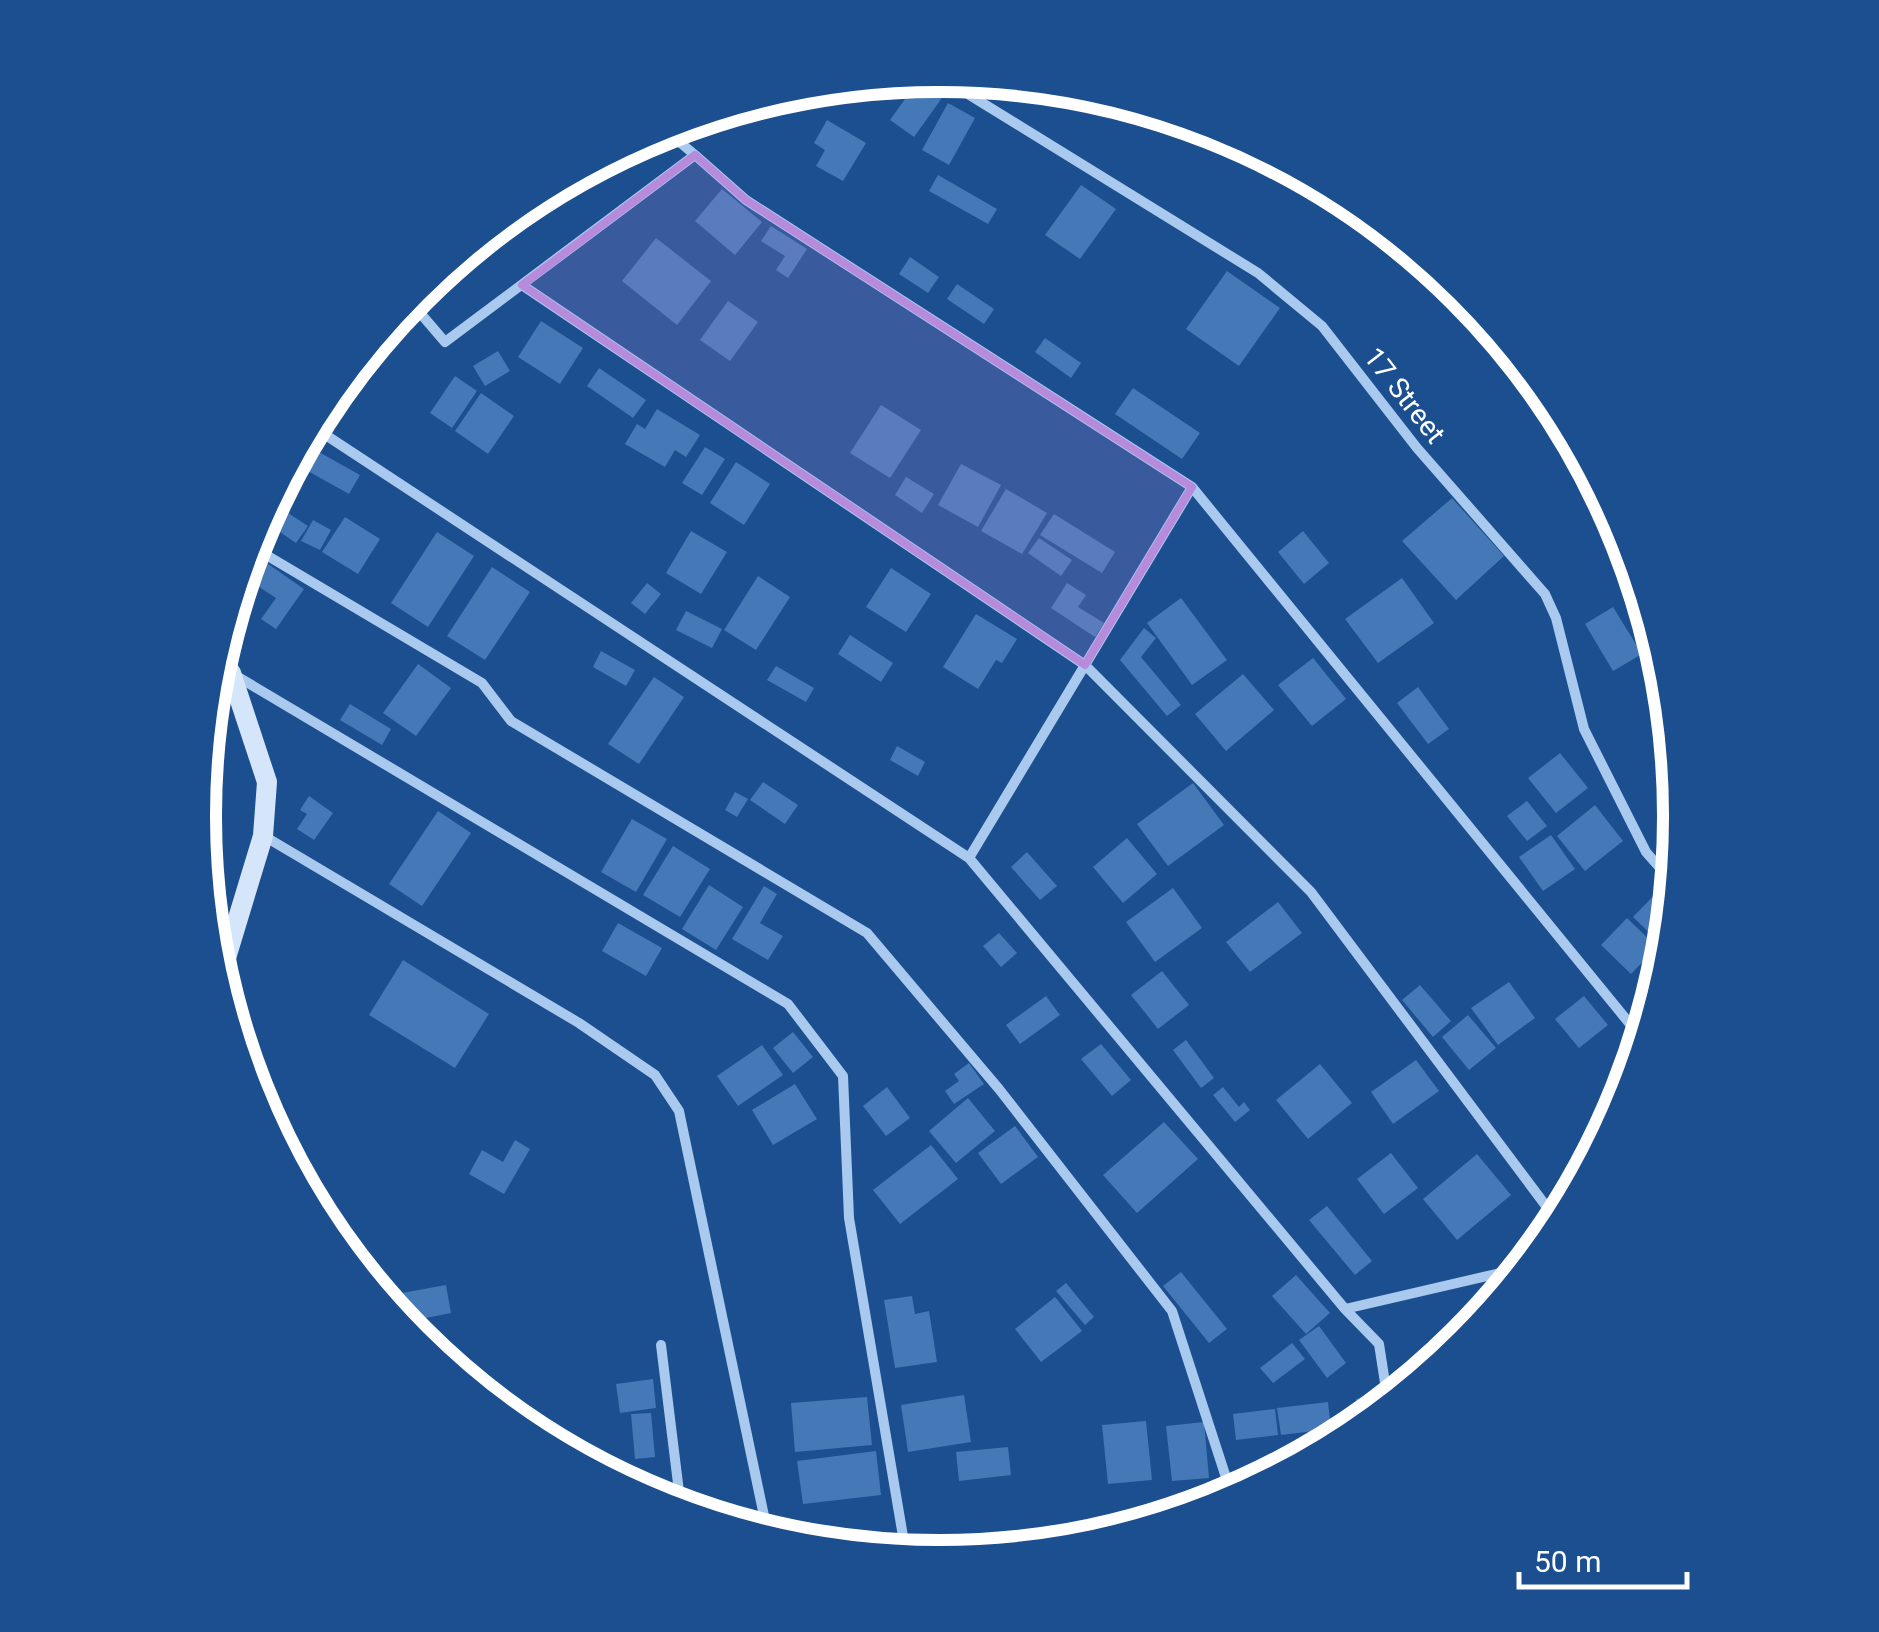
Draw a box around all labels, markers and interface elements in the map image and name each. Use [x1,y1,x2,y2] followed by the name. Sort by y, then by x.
[1357,341,1452,450] street label: 17 Street
[1519,1527,1686,1589] scale bar
[1534,1544,1601,1579] text: 50 m

